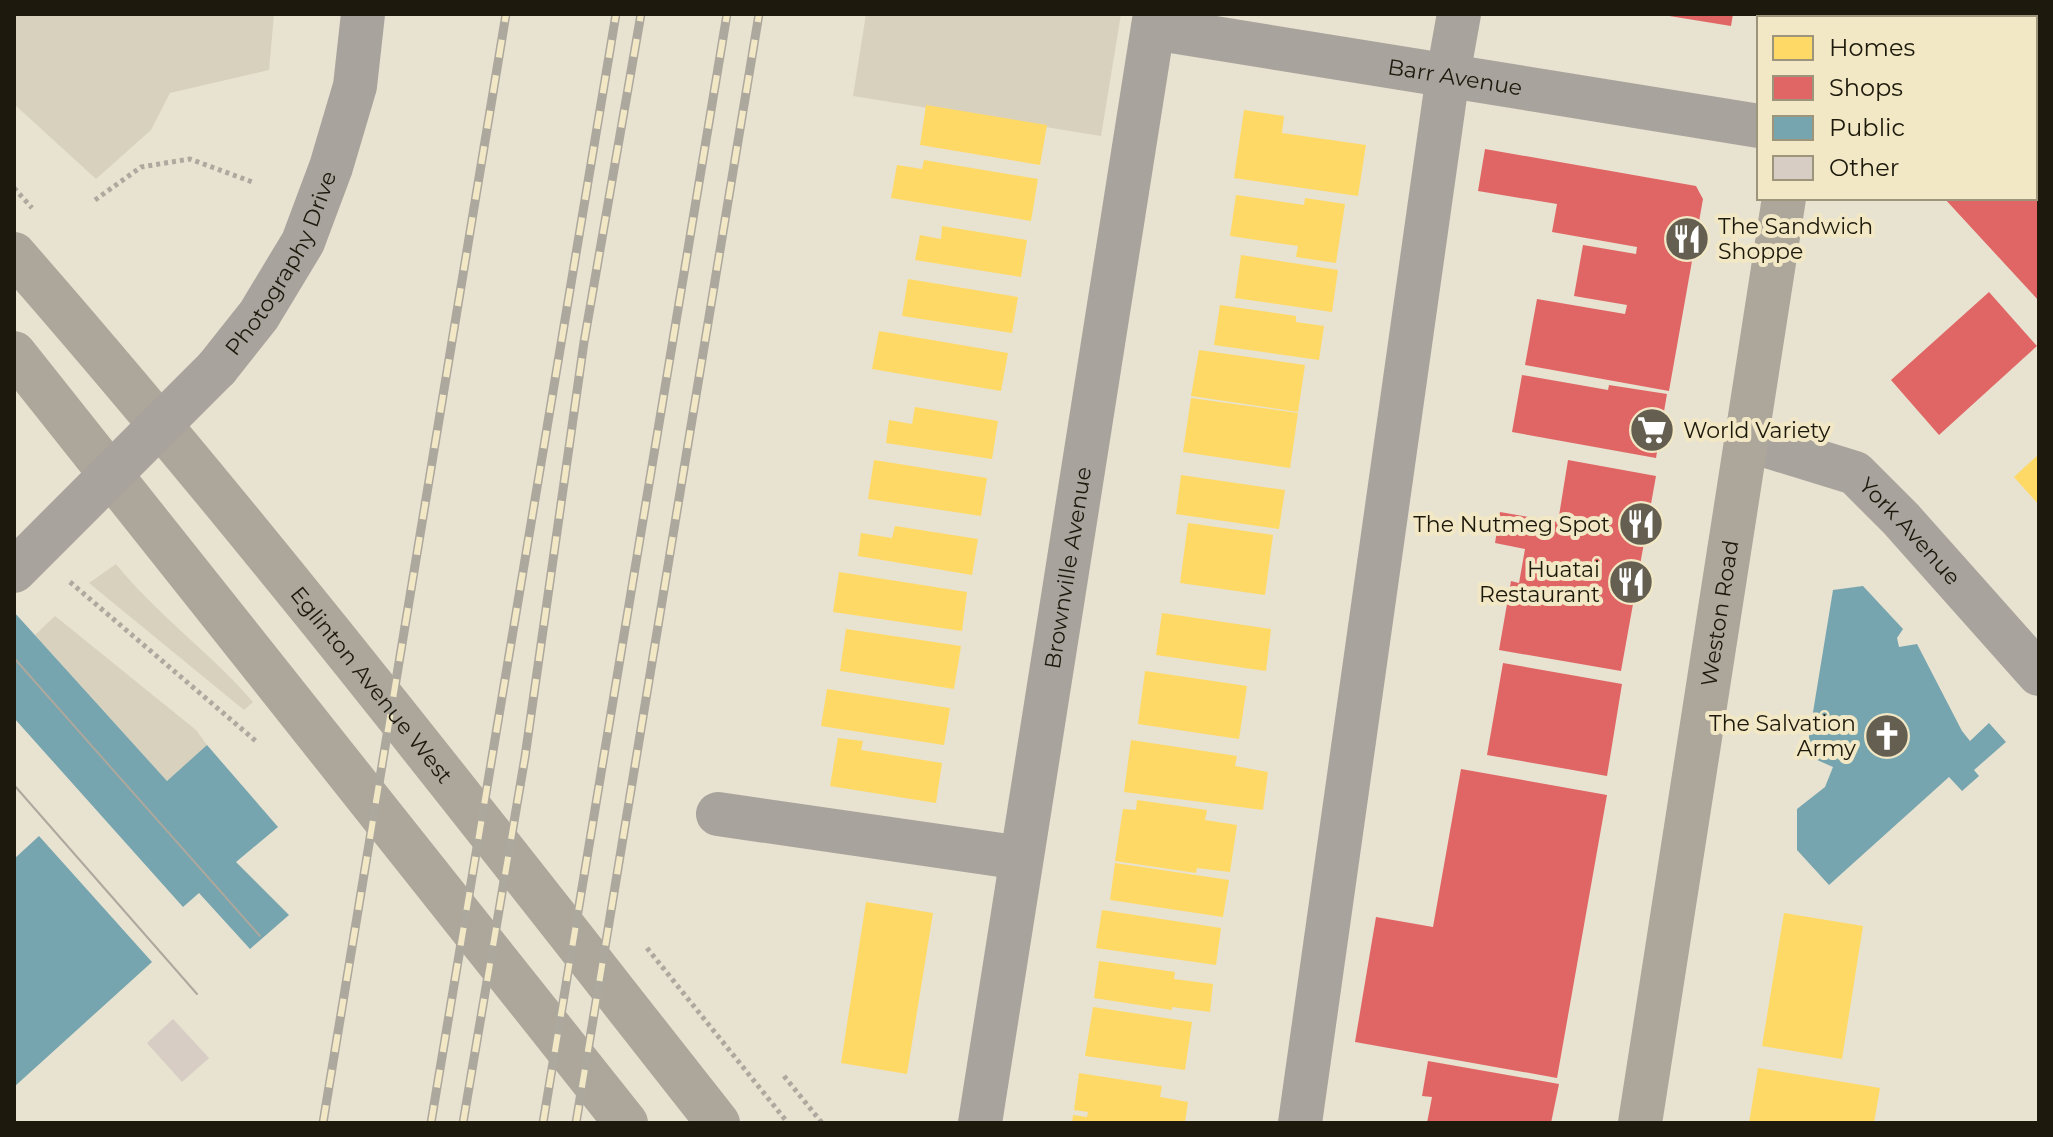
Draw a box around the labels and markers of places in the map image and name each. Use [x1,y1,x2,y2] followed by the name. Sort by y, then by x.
[1718,213,1873,265] place label: The Sandwich Shoppe
[1663,215,1711,263] restaurant icon: The Sandwich Shoppe
[1628,406,1676,454] supermarket icon: World Variety
[1683,417,1830,444] place label: World Variety
[1617,500,1665,548] restaurant icon: The Nutmeg Spot
[1413,511,1610,538] place label: The Nutmeg Spot
[1479,556,1600,608] place label: Huatai Restaurant
[1607,558,1655,606] restaurant icon: Huatai Restaurant
[1709,710,1856,762] place label: The Salvation Army
[1863,712,1911,760] church icon: The Salvation Army

